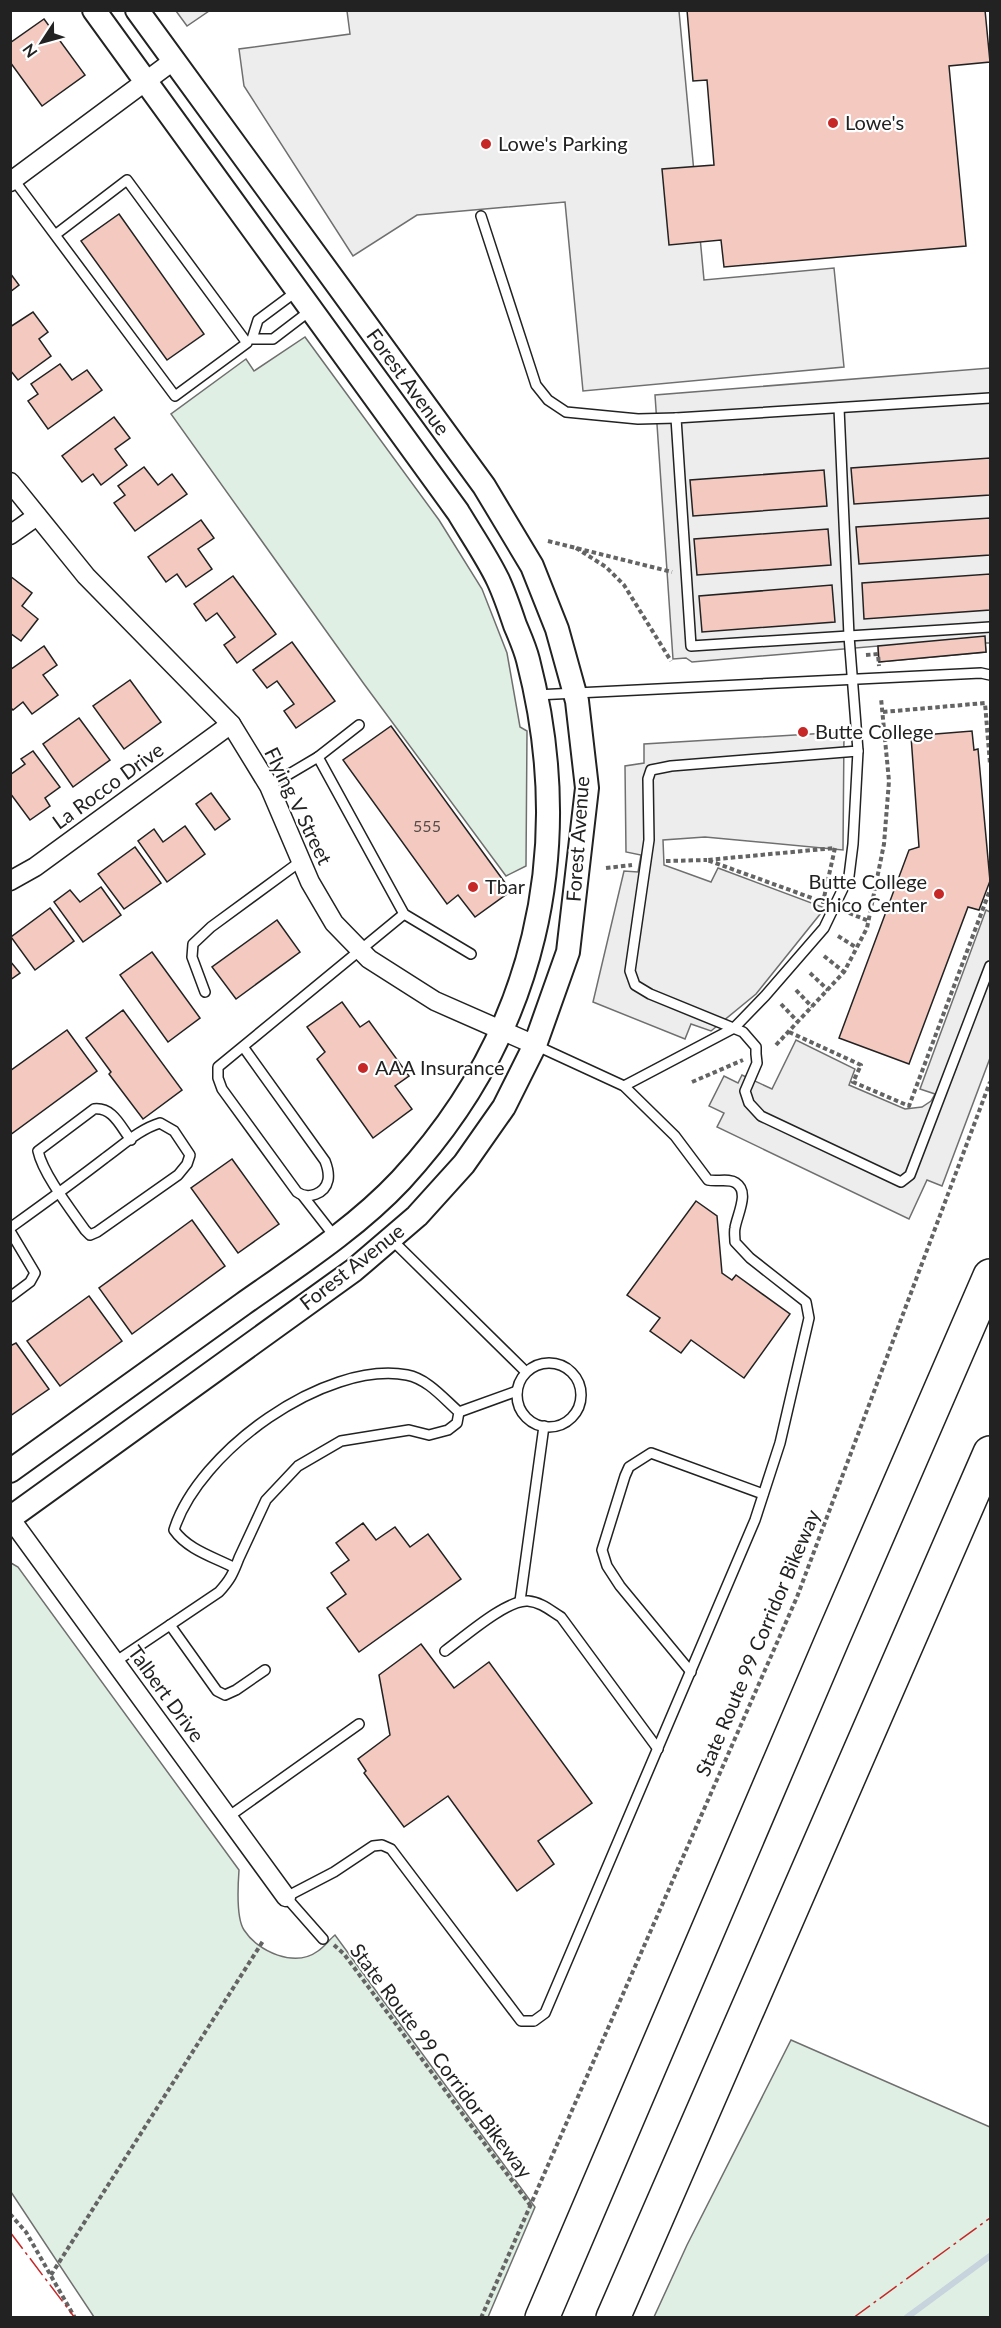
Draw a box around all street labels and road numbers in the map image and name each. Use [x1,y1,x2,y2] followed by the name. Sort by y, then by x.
[362,324,455,439] street label: Forest Avenue
[47,737,168,834] street label: La Rocco Drive
[260,743,338,868] street label: Flying V Street
[561,775,593,902] street label: Forest Avenue
[294,1218,408,1314] street label: Forest Avenue
[690,1505,825,1779] street label: State Route 99 Corridor Bikeway
[124,1641,210,1746] street label: Talbert Drive
[346,1938,538,2183] street label: State Route 99 Corridor Bikeway

